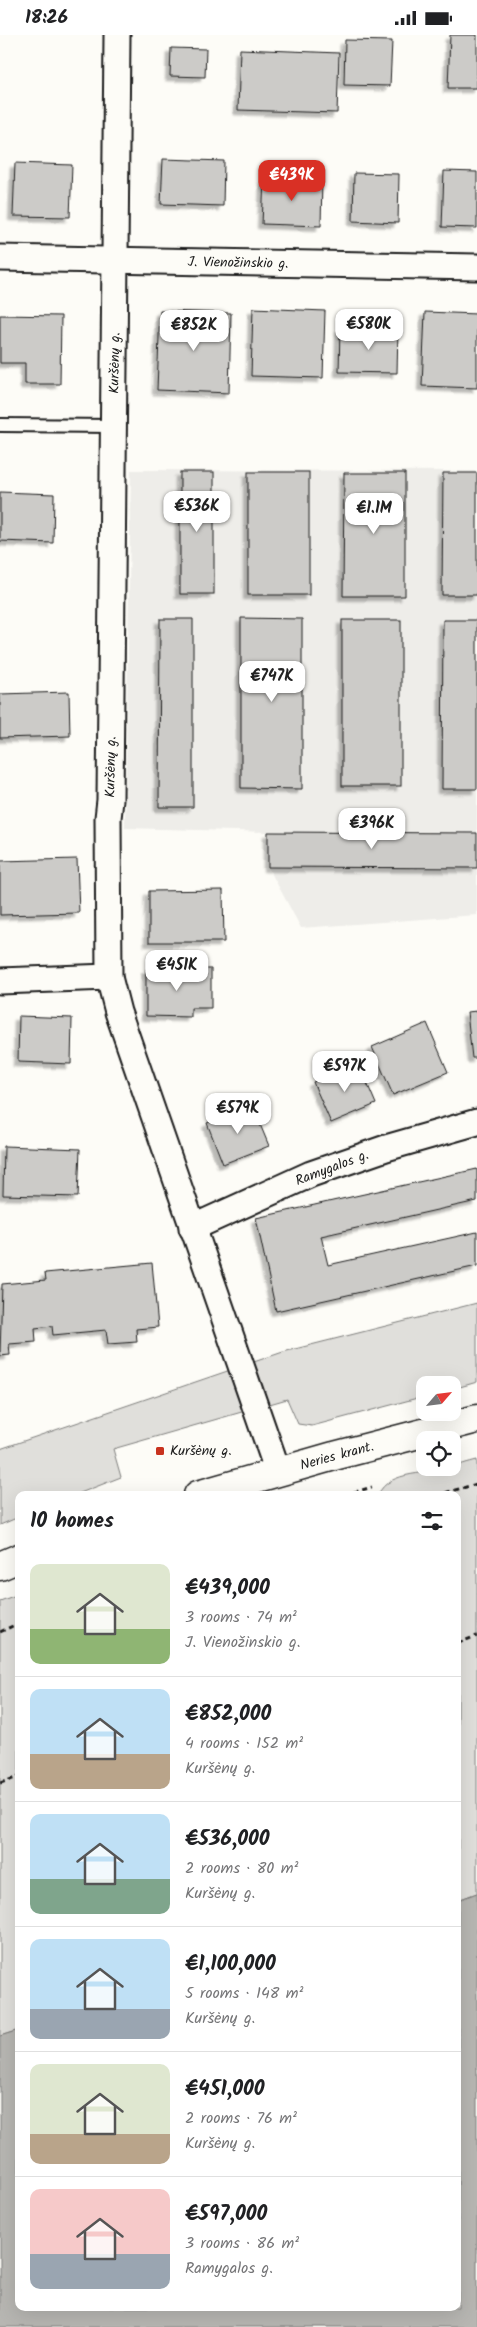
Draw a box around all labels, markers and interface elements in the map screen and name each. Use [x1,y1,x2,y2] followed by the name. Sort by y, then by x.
[25,3,68,33] text: 18:26
[257,159,327,202] pin: €439K
[269,163,315,188] text: €439K
[187,251,289,275] street label: J. Vienožinskio g.
[159,309,229,352] pin: €852K
[334,309,404,351] pin: €580K
[346,312,392,337] text: €580K
[171,313,217,338] text: €852K
[103,332,127,394] street label: Kuršėnų g.
[162,491,232,533] pin: €536K
[339,493,409,535] pin: €1.1M
[174,494,220,519] text: €536K
[356,496,392,521] text: €1.1M
[237,661,307,703] pin: €747K
[250,664,294,689] text: €747K
[99,736,123,798] street label: Kuršėnų g.
[337,807,407,850] pin: €396K
[349,811,395,836] text: €396K
[142,949,212,992] pin: €451K
[156,953,198,978] text: €451K
[310,1051,380,1093] pin: €597K
[323,1054,367,1079] text: €597K
[203,1093,273,1135] pin: €579K
[216,1096,260,1121] text: €579K
[292,1144,372,1192] street label: Ramygalos g.
[416,1376,461,1421] north arrow
[416,1376,461,1476] map controls
[416,1431,461,1476] button: locate
[298,1436,376,1476] street label: Neries krant.
[170,1440,232,1462] place label: Kuršėnų g.
[154,1445,166,1457] marker: Kuršėnų g.
[30,1505,114,1538] text: 10 homes
[418,1507,446,1535] icon: filters
[185,1572,270,1605] text: €439,000
[70,1584,130,1644] icon: home
[185,1605,297,1630] text: 3 rooms · 74 m²
[185,1630,300,1655] text: J. Vienožinskio g.
[185,1698,271,1731] text: €852,000
[70,1709,130,1769] icon: home
[185,1731,303,1756] text: 4 rooms · 152 m²
[185,1756,255,1781] text: Kuršėnų g.
[185,1823,270,1856] text: €536,000
[70,1834,130,1894] icon: home
[185,1856,298,1881] text: 2 rooms · 80 m²
[185,1881,255,1906] text: Kuršėnų g.
[185,1948,276,1981] text: €1,100,000
[70,1959,130,2019] icon: home
[185,1981,304,2006] text: 5 rooms · 148 m²
[185,2006,255,2031] text: Kuršėnų g.
[185,2073,265,2106] text: €451,000
[70,2084,130,2144] icon: home
[185,2106,297,2131] text: 2 rooms · 76 m²
[185,2131,255,2156] text: Kuršėnų g.
[185,2198,267,2231] text: €597,000
[70,2209,130,2269] icon: home
[185,2231,299,2256] text: 3 rooms · 86 m²
[185,2256,273,2281] text: Ramygalos g.

